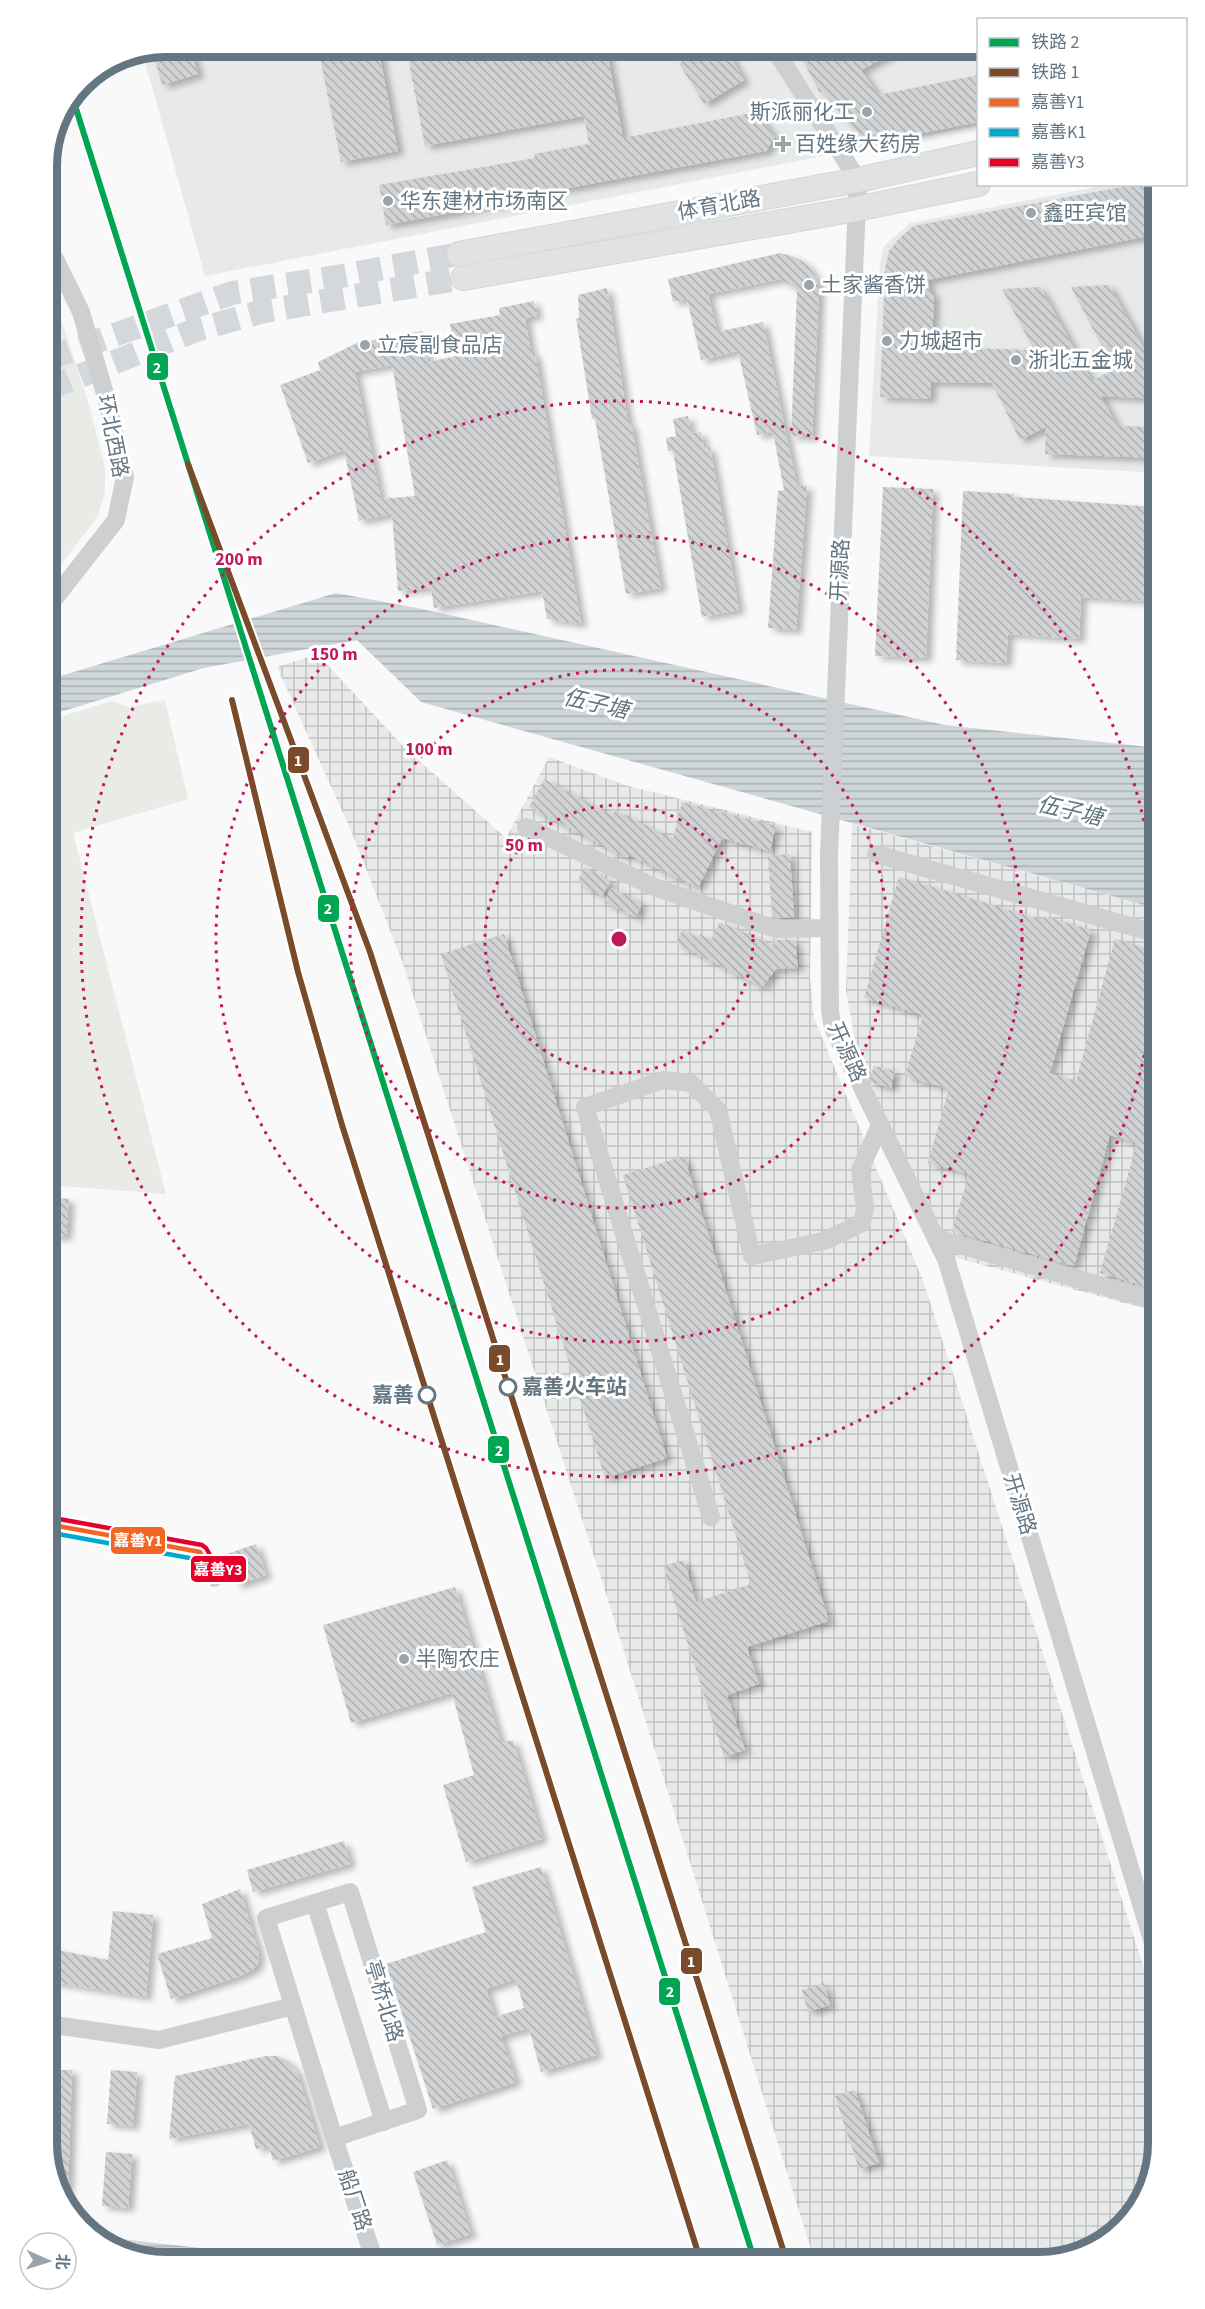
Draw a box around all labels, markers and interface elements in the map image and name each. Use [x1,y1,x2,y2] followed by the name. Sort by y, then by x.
[977,18,1187,186] legend
[1031,30,1080,55] text: 铁路 2
[1031,60,1080,85] text: 铁路 1
[1031,90,1085,115] text: 嘉善Y1
[750,97,855,127] place label: 斯派丽化工
[860,105,874,119] marker: 斯派丽化工
[1031,120,1086,145] text: 嘉善K1
[795,129,921,159] place label: 百姓缘大药房
[776,137,790,151] marker: 百姓缘大药房
[1031,150,1085,175] text: 嘉善Y3
[675,183,763,227] street label: 体育北路
[400,186,568,216] place label: 华东建材市场南区
[381,194,395,208] marker: 华东建材市场南区
[1043,198,1127,228] place label: 鑫旺宾馆
[1024,206,1038,220] marker: 鑫旺宾馆
[821,270,926,300] place label: 土家酱香饼
[802,278,816,292] marker: 土家酱香饼
[899,326,983,356] place label: 力城超市
[377,330,503,360] place label: 立宸副食品店
[880,334,894,348] marker: 力城超市
[358,338,372,352] marker: 立宸副食品店
[1028,345,1133,375] place label: 浙北五金城
[146,352,169,381] line badge: 2
[1009,353,1023,367] marker: 浙北五金城
[153,357,161,379] text: 2
[90,392,136,480] street label: 环北西路
[823,538,857,602] street label: 开源路
[215,547,263,572] text: 200 m
[310,642,358,667] text: 150 m
[560,681,636,728] water label: 伍子塘
[405,737,453,762] text: 100 m
[287,746,310,774] line badge: 1
[294,750,302,772] text: 1
[1034,788,1110,835] water label: 伍子塘
[505,833,543,858] text: 50 m
[317,894,340,923] line badge: 2
[324,898,332,920] text: 2
[609,929,629,949] centre of rings
[820,1017,874,1087] street label: 开源路
[488,1344,511,1373] line badge: 1
[496,1349,504,1371] text: 1
[522,1372,627,1402] place label: 嘉善火车站
[499,1378,517,1396] marker: 嘉善火车站
[372,1380,414,1410] place label: 嘉善
[418,1386,436,1404] marker: 嘉善
[487,1435,510,1464] line badge: 2
[495,1440,503,1462] text: 2
[996,1469,1044,1539] street label: 开源路
[110,1526,166,1555] line badge: 嘉善Y1
[114,1530,162,1552] text: 嘉善Y1
[190,1555,247,1583] line badge: 嘉善Y3
[194,1559,242,1581] text: 嘉善Y3
[416,1644,500,1674] place label: 半陶农庄
[397,1652,411,1666] marker: 半陶农庄
[680,1947,703,1975] line badge: 1
[687,1951,695,1973] text: 1
[357,1956,411,2046] street label: 亭桥北路
[658,1977,681,2006] line badge: 2
[666,1981,674,2003] text: 2
[331,2165,379,2235] street label: 船厂路
[18,2231,78,2291] north arrow
[51,2253,73,2270] text: 北

